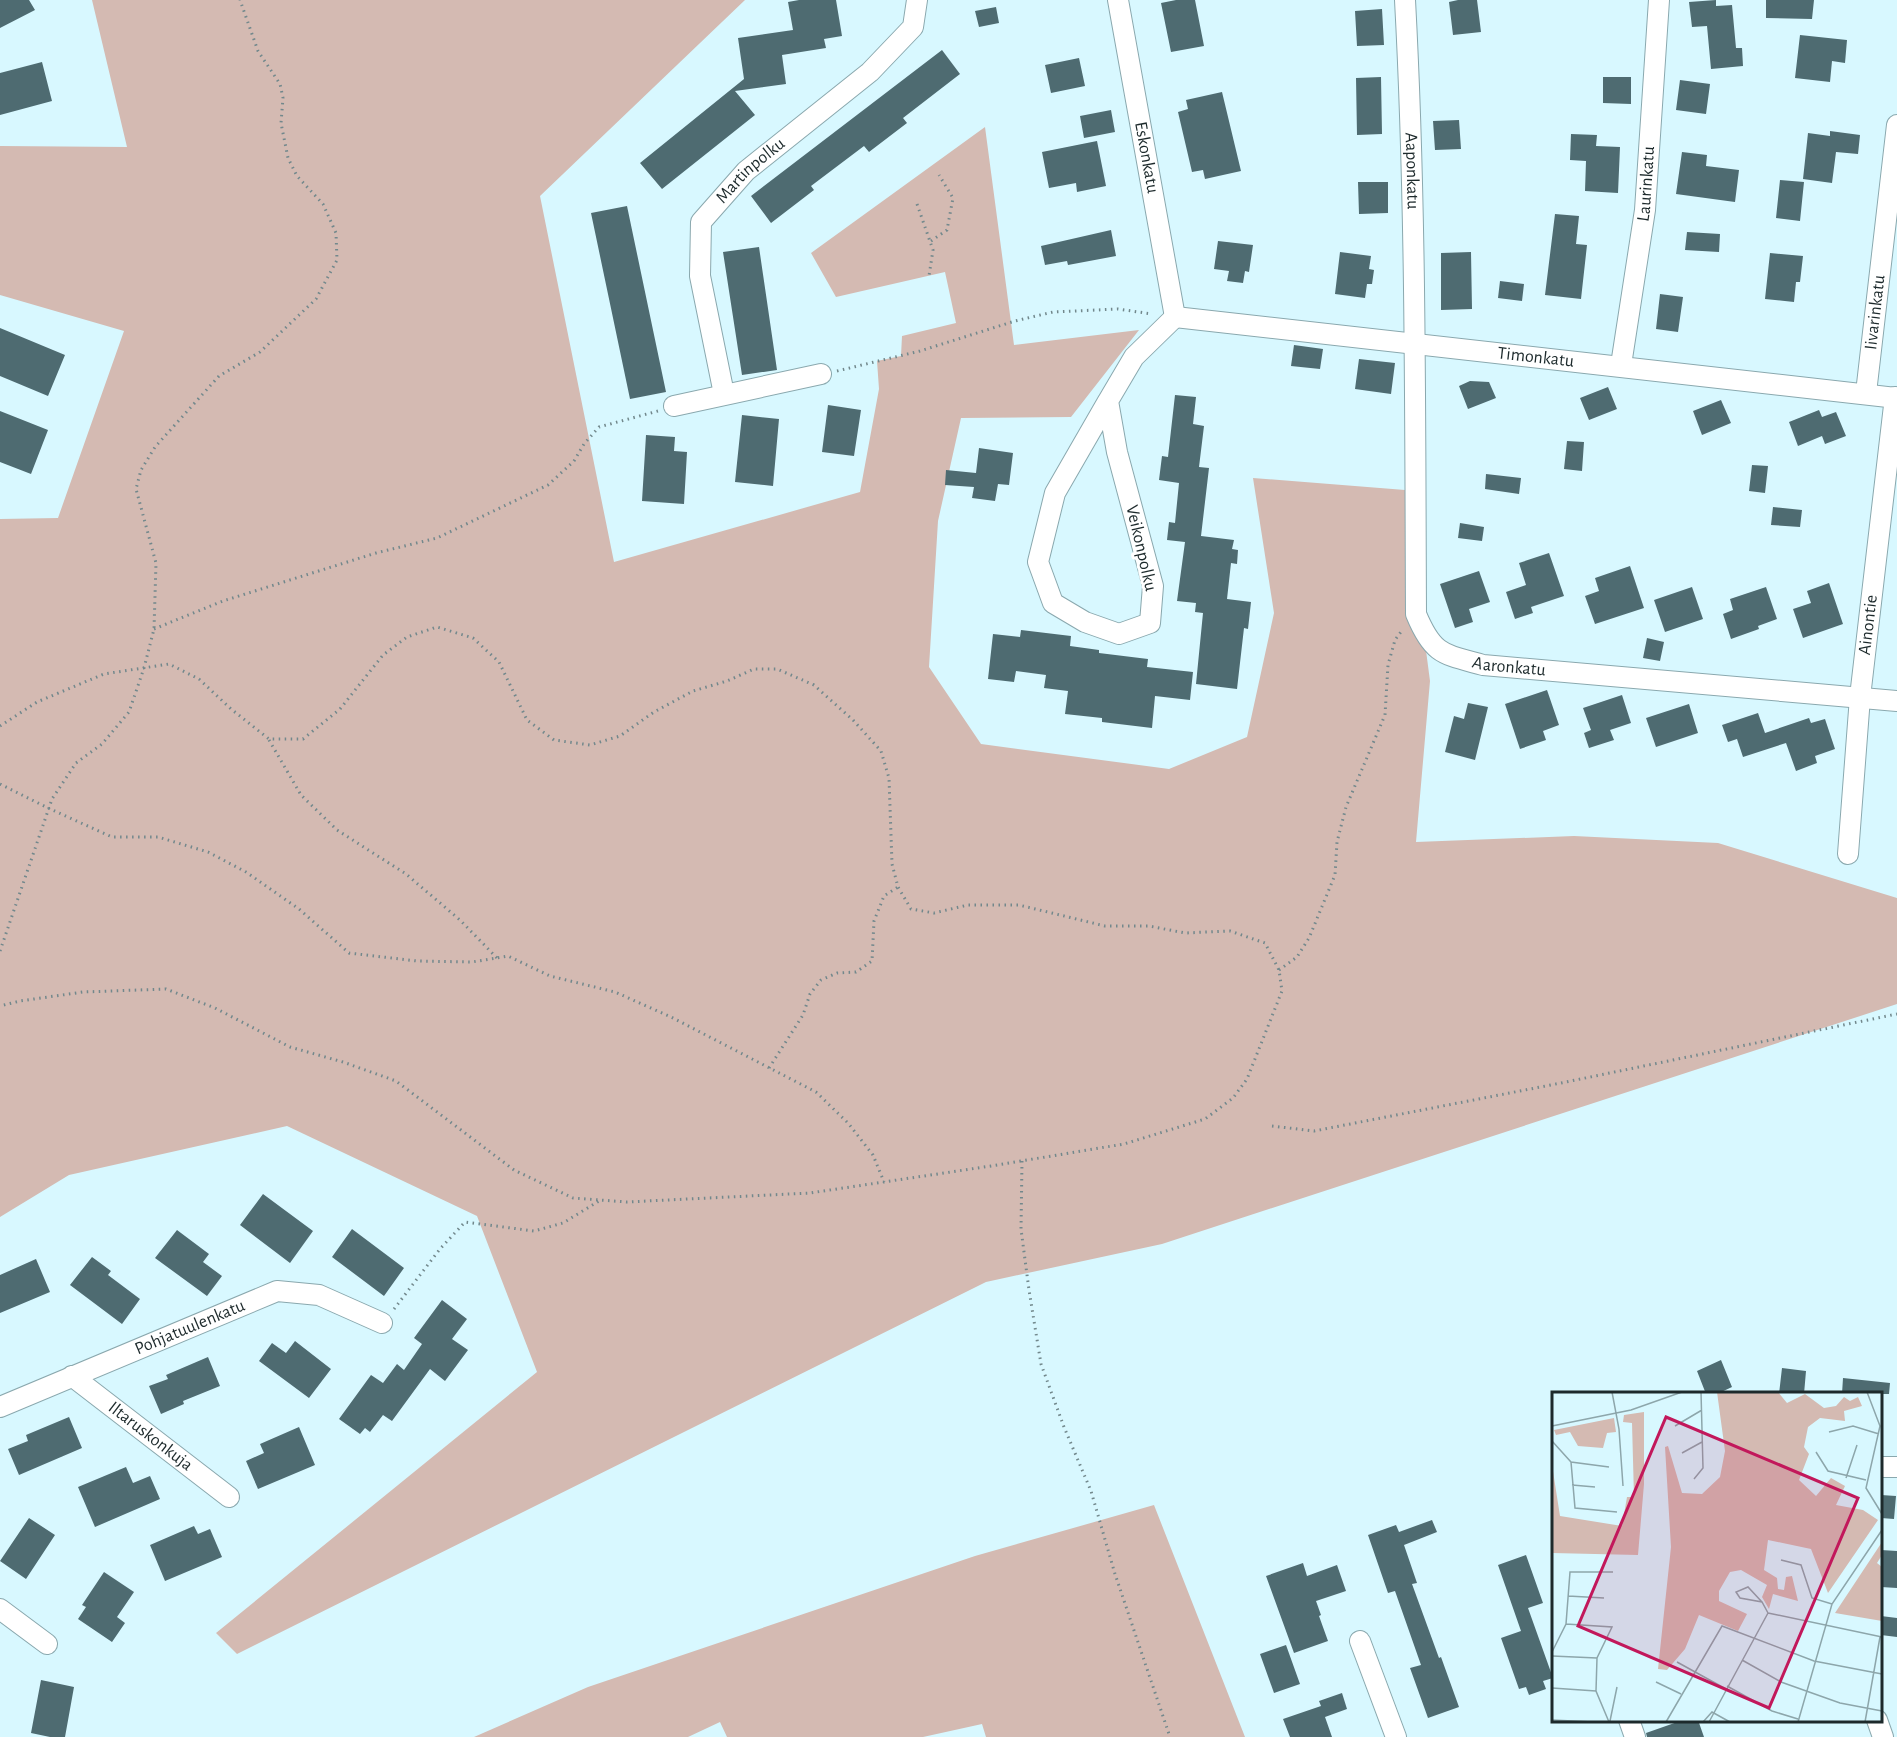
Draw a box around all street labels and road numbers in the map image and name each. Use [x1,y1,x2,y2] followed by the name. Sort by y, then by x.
[1131,120,1162,195] street label: Eskonkatu
[1402,132,1422,210] street label: Aaponkatu
[713,135,789,207] street label: Martinpolku
[1634,146,1658,223] street label: Laurinkatu
[1862,274,1889,351] street label: Iivarinkatu
[1497,344,1575,371] street label: Timonkatu
[1122,503,1160,593] street label: Veikonpolku
[1856,594,1881,656] street label: Ainontie
[1470,653,1546,679] street label: Aaronkatu
[132,1296,248,1358] street label: Pohjatuulenkatu
[105,1398,196,1474] street label: Iltaruskonkuja

